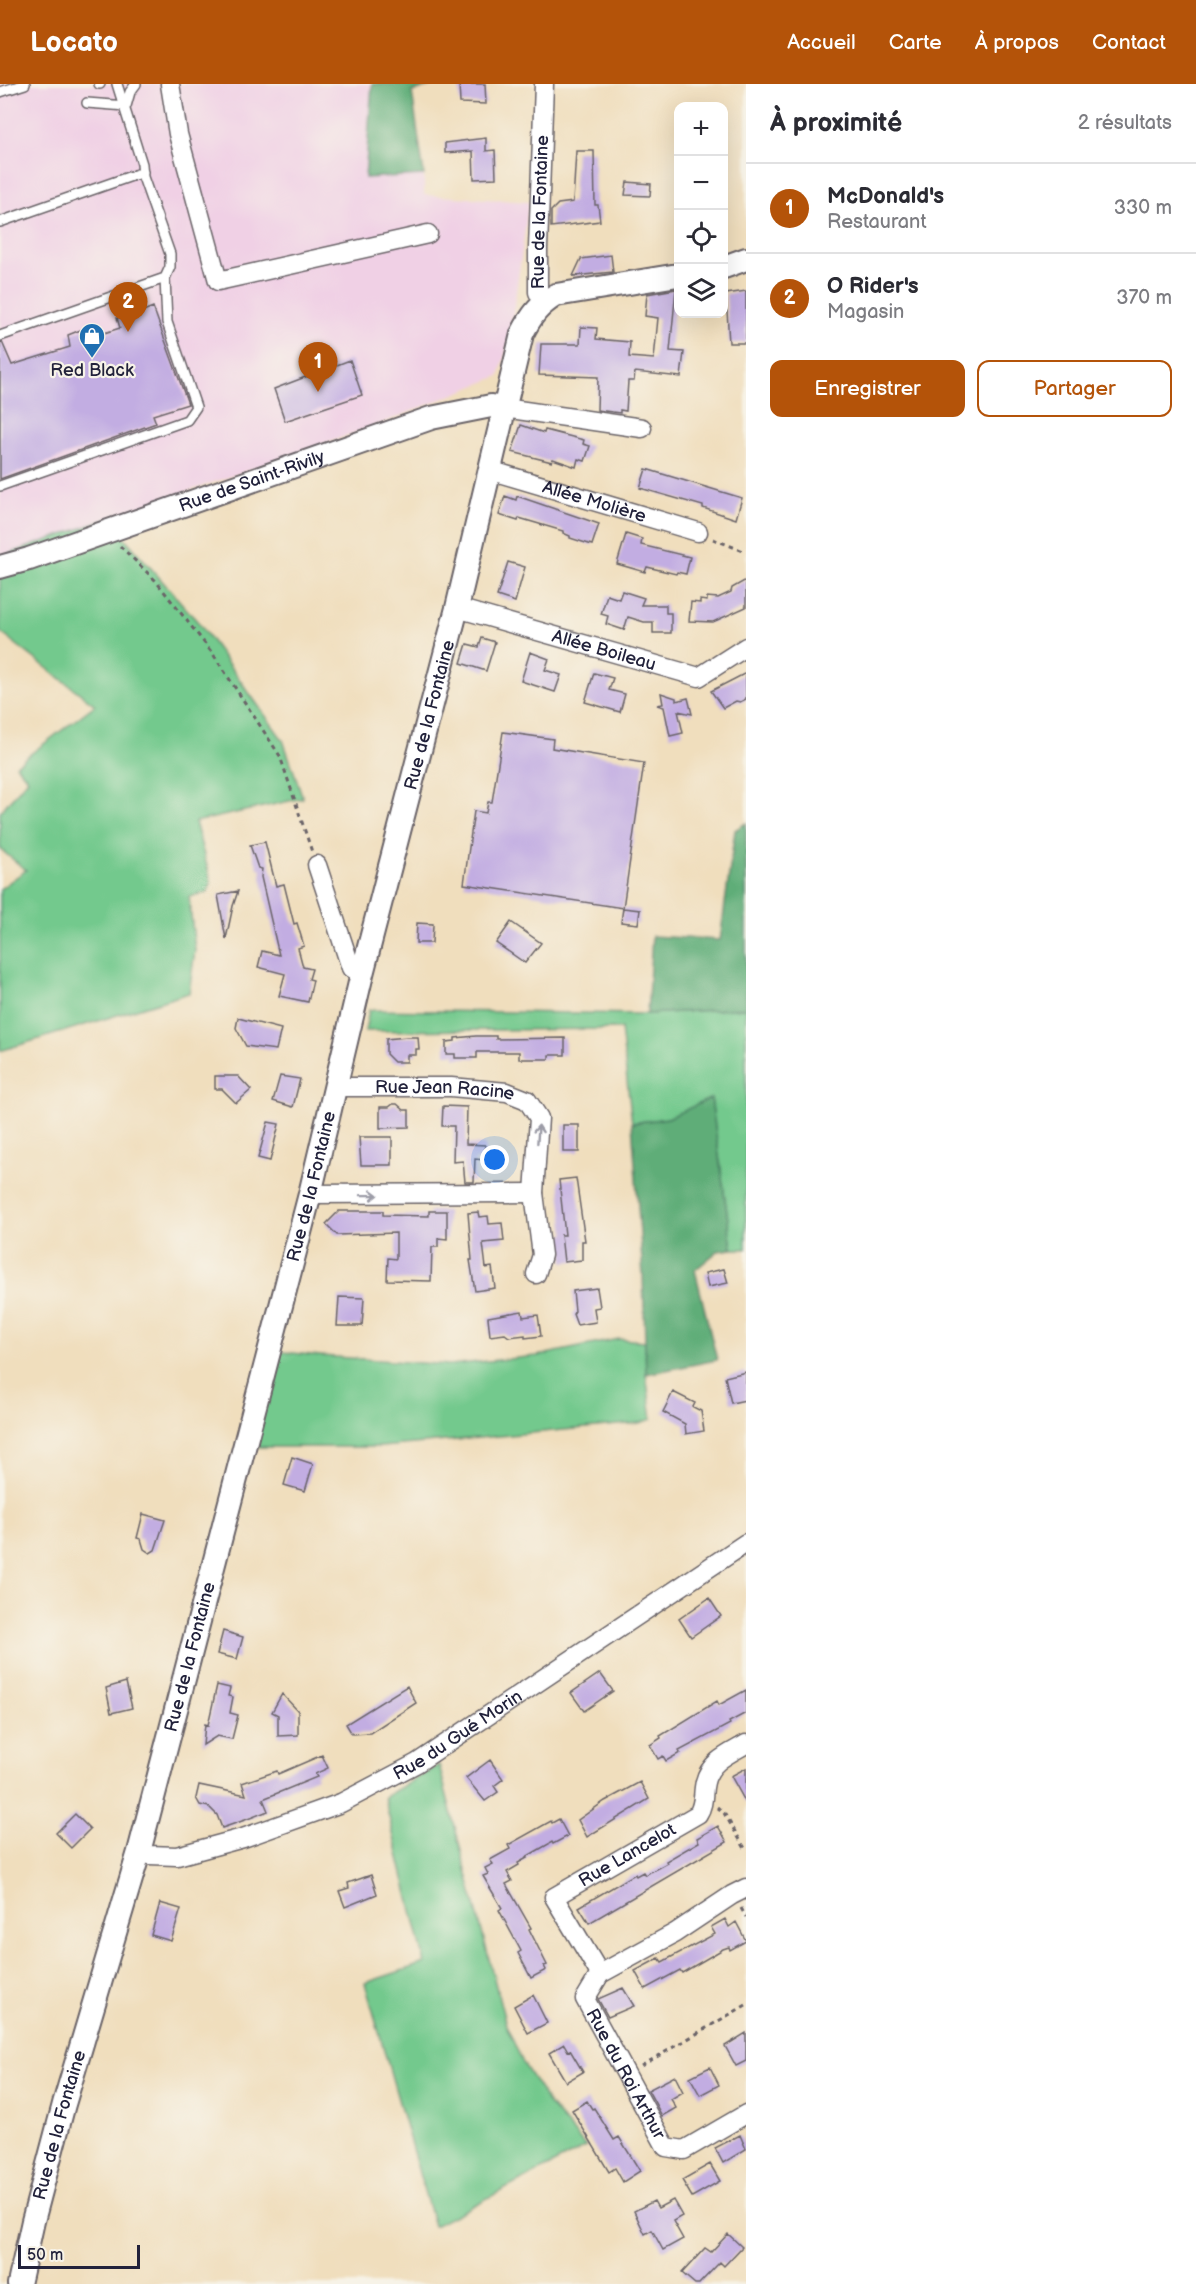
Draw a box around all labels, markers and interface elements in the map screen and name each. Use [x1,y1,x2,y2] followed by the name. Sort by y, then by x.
[30,26,118,59] text: Locato
[787,30,856,55] text: Accueil
[889,30,942,55] text: Carte
[975,30,1059,55] text: À propos
[1092,30,1166,55] text: Contact
[674,102,728,318] map controls
[674,102,728,156] button: +
[770,108,902,139] text: À proximité
[1078,111,1172,135] text: 2 résultats
[528,134,553,289] street label: Rue de la Fontaine
[674,156,728,210] button: −
[827,183,944,210] text: McDonald's
[785,196,794,220] text: 1
[1114,196,1172,220] text: 330 m
[674,210,728,264] button: locate
[827,210,927,234] text: Restaurant
[674,264,728,318] button: layers
[827,273,919,300] text: O Rider's
[108,282,148,332] pin: 2
[784,286,795,310] text: 2
[1116,286,1172,310] text: 370 m
[827,300,904,324] text: Magasin
[77,321,107,359] shop icon: Red Black
[298,342,338,392] pin: 1
[50,360,134,381] place label: Red Black
[770,360,965,417] button: Enregistrer
[977,360,1172,417] button: Partager
[176,446,328,517] street label: Rue de Saint-Rivily
[540,476,649,527] street label: Allée Molière
[550,626,658,675] street label: Allée Boileau
[400,638,459,792] street label: Rue de la Fontaine
[375,1077,518,1105] street label: Rue Jean Racine
[283,1109,340,1264] street label: Rue de la Fontaine
[532,1125,543,1145] one-way arrow
[480,1145,509,1174] your location
[358,1189,378,1201] one-way arrow
[161,1580,220,1734] street label: Rue de la Fontaine
[390,1686,526,1785] street label: Rue du Gué Morin
[575,1819,680,1891] street label: Rue Lancelot
[581,2005,670,2143] street label: Rue du Roi Arthur
[29,2048,90,2202] street label: Rue de la Fontaine
[18,2242,140,2270] scale bar
[27,2246,63,2265] text: 50 m

